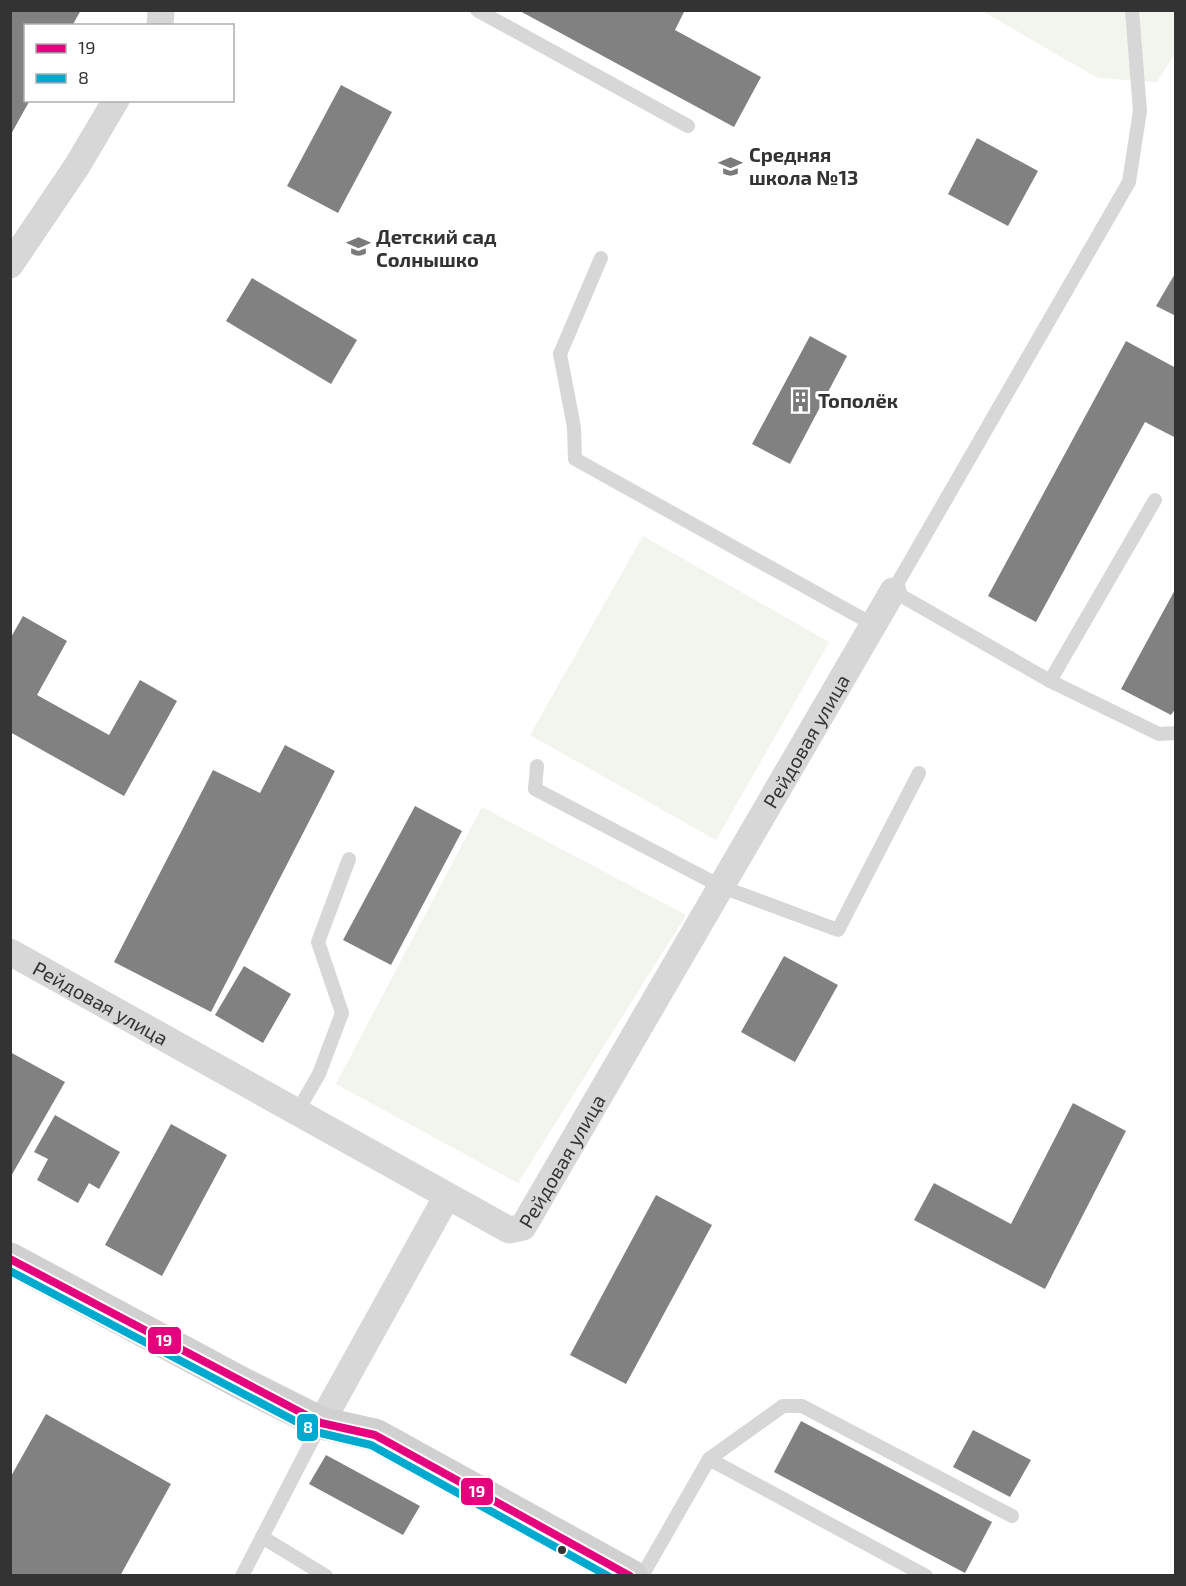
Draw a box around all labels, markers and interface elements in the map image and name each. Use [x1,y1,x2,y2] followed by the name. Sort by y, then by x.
[24,24,234,102] legend
[78,36,95,58] text: 19
[78,66,89,88] text: 8
[749,142,858,189] place label: Средняя школа №13
[718,153,744,179] school or university icon: Средняя школа №13
[376,224,497,271] place label: Детский сад Солнышко
[345,234,371,260] school or university icon: Детский сад Солнышко
[787,387,813,413] building icon: Тополёк
[818,388,898,412] place label: Тополёк
[758,670,854,812] street label: Рейдовая улица
[29,955,173,1050] street label: Рейдовая улица
[513,1090,610,1232] street label: Рейдовая улица
[147,1326,182,1355] line badge: 19
[156,1330,172,1349] text: 19
[296,1413,319,1442] line badge: 8
[303,1417,313,1436] text: 8
[460,1477,494,1506] line badge: 19
[469,1481,485,1500] text: 19
[556,1544,568,1556] unlabelled marker

